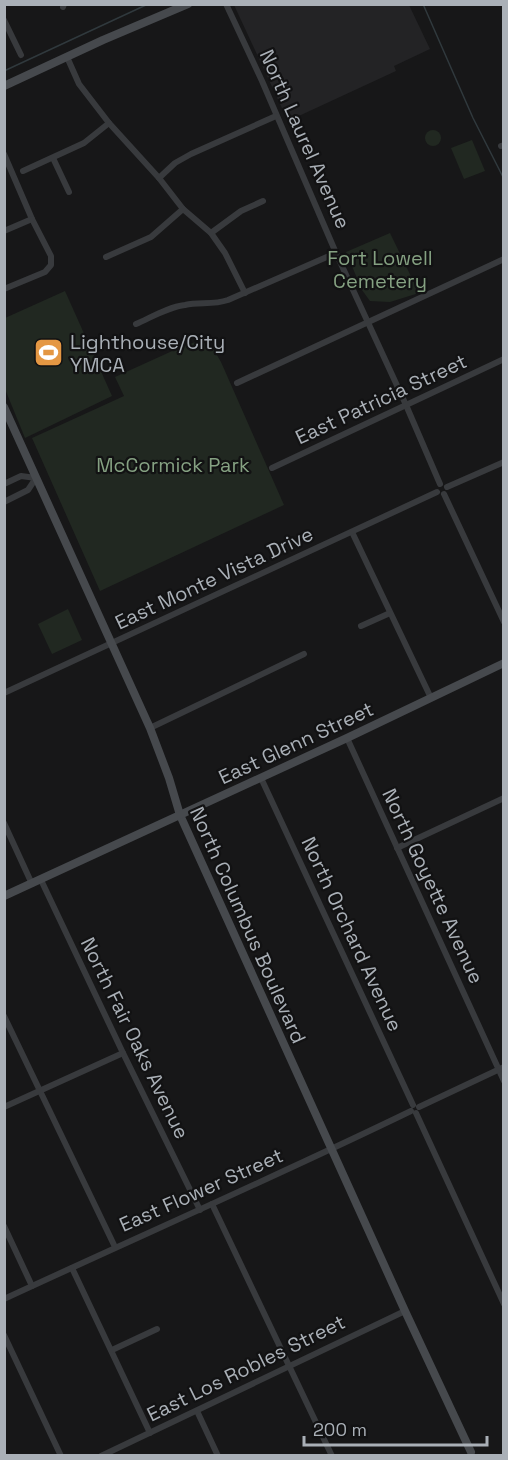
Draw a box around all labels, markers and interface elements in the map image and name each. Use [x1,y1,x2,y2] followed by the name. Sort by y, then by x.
[254,45,356,233] street label: North Laurel Avenue
[327,245,433,294] park label: Fort Lowell Cemetery
[70,329,225,378] place label: Lighthouse/City YMCA
[33,337,65,369] sports icon: Lighthouse/City YMCA
[291,348,471,450] street label: East Patricia Street
[96,452,250,478] park label: McCormick Park
[111,521,317,635] street label: East Monte Vista Drive
[214,696,378,790] street label: East Glenn Street
[376,784,490,988] street label: North Goyette Avenue
[184,803,312,1047] street label: North Columbus Boulevard
[295,833,409,1035] street label: North Orchard Avenue
[75,933,195,1143] street label: North Fair Oaks Avenue
[115,1142,287,1238] street label: East Flower Street
[143,1309,349,1427] street label: East Los Robles Street
[304,1409,487,1447] scale bar
[313,1418,367,1441] text: 200 m

